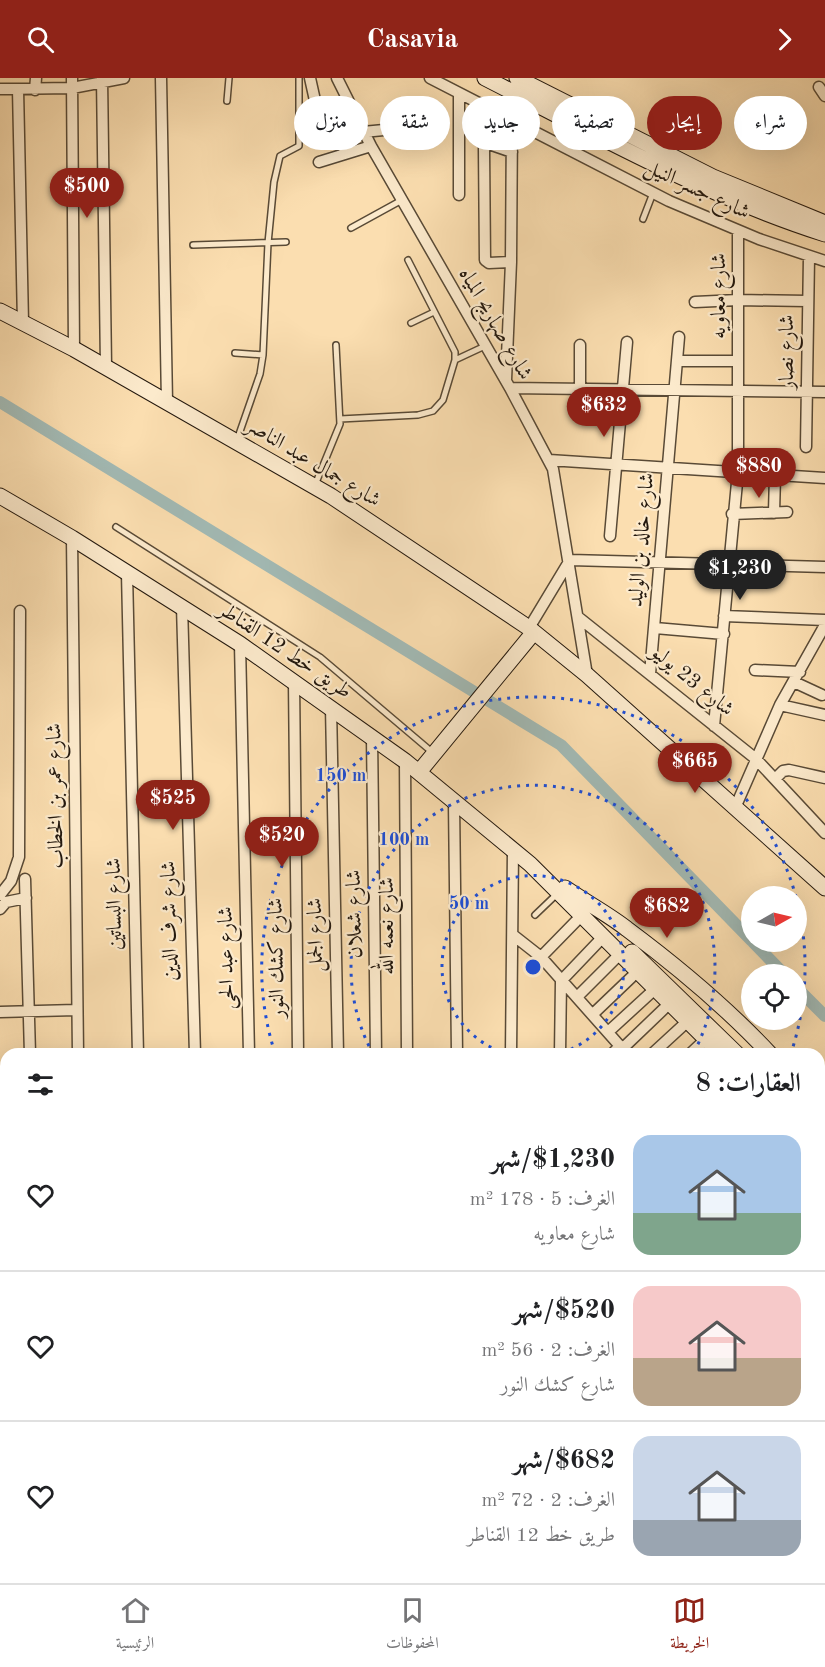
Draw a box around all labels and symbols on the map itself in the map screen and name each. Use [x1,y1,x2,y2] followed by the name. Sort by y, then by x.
[639,156,753,229] street label: شارع جسر النيل
[51,168,123,219] pin: $500
[709,253,736,339] street label: شارع معاويه
[449,264,535,387] street label: شارع صهاريج المياه
[777,315,804,391] street label: شارع نصار
[568,387,640,438] pin: $632
[237,414,384,517] street label: شارع جمال عبد الناصر
[723,448,795,499] pin: $880
[626,472,664,609] street label: شارع خالد بن الوليد
[691,550,789,601] pin: $1,230
[213,597,356,704] street label: طريق خط 12 القناطر
[641,640,737,725] street label: شارع 23 يوليو
[44,723,74,869] street label: شارع عمر بن الخطاب
[659,743,731,794] pin: $665
[316,767,366,785] text: 150 m
[137,780,209,831] pin: $525
[246,817,318,868] pin: $520
[379,831,429,849] text: 100 m
[104,858,132,950] street label: شارع البساتين
[158,861,188,981] street label: شارع شرف الدين
[344,869,372,958] street label: شارع شعلان
[369,877,404,975] street label: شارع نعمه الله
[741,886,807,952] north arrow
[631,888,703,939] pin: $682
[449,895,489,913] text: 50 m
[265,898,295,1020] street label: شارع كشك النور
[305,898,333,972] street label: شارع الجمل
[216,906,244,1010] street label: شارع عبد الحى
[523,957,543,977] centre of rings

